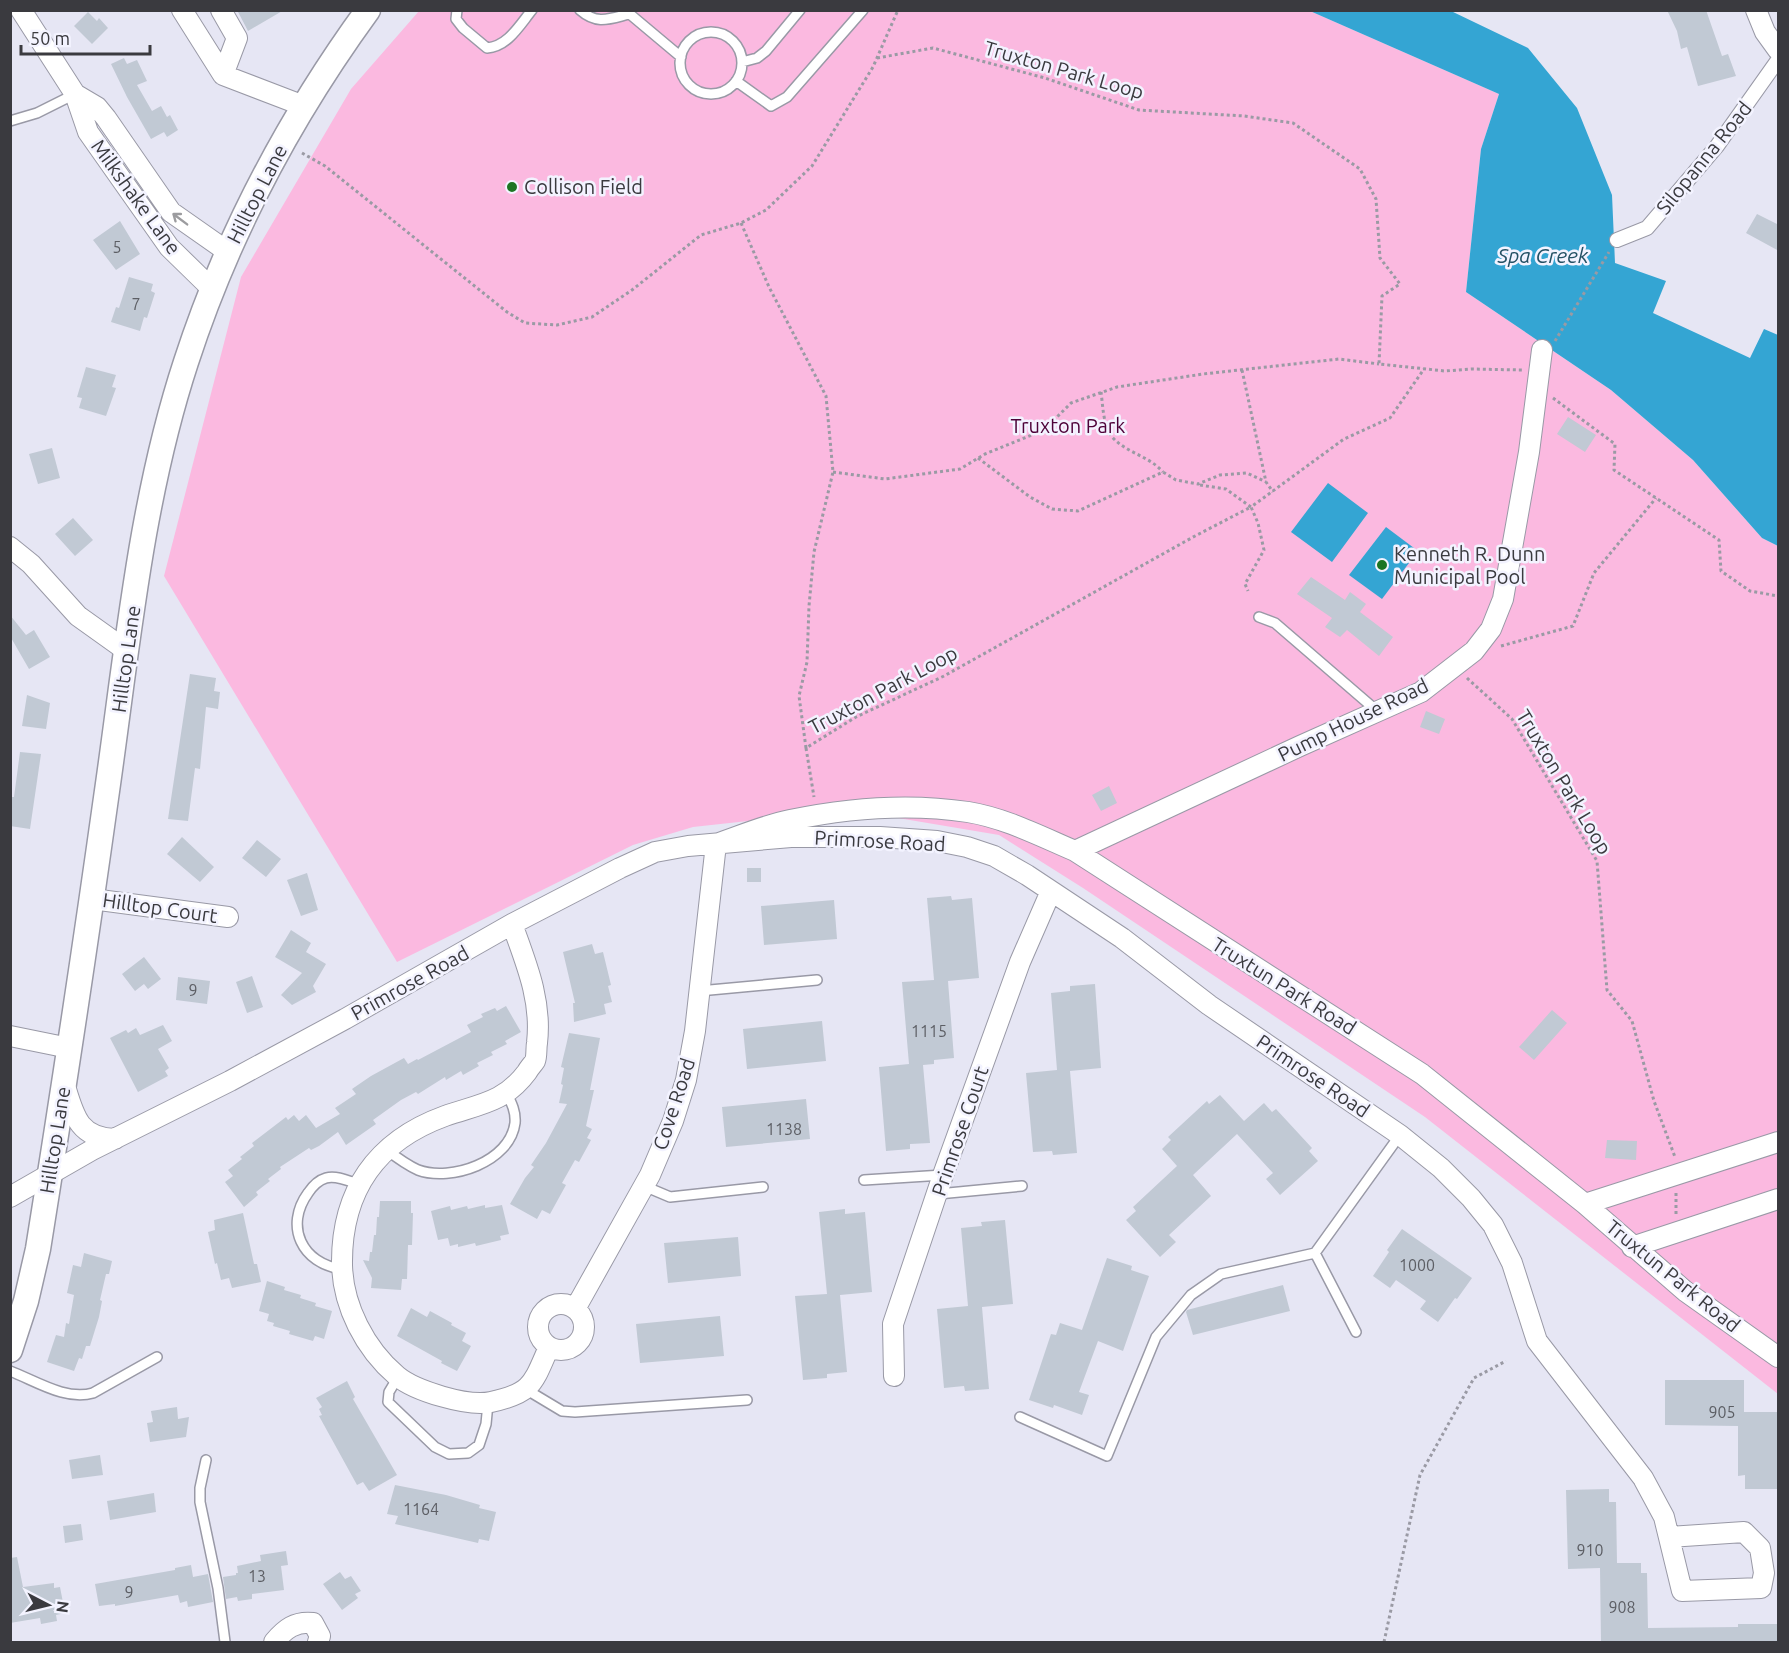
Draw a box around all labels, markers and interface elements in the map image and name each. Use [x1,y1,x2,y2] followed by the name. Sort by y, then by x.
[21,18,150,56] scale bar
[30,28,70,48] text: 50 m
[982,36,1146,103] street label: Truxton Park Loop
[1651,97,1756,219] street label: Silopanna Road
[87,135,186,259] street label: Milkshake Lane
[222,140,291,247] street label: Hilltop Lane
[524,175,643,198] place label: Collison Field
[505,180,519,194] marker: Collison Field
[172,213,188,226] one-way arrow
[112,238,122,256] house number: 5
[1496,243,1589,267] water label: Spa Creek
[131,295,141,313] house number: 7
[1011,414,1125,437] park label: Truxton Park
[1394,542,1545,588] place label: Kenneth R. Dunn Municipal Pool
[1375,558,1389,572] marker: Kenneth R. Dunn Municipal Pool
[107,604,144,714] street label: Hilltop Lane
[805,641,961,738] street label: Truxton Park Loop
[1274,673,1432,766] street label: Pump House Road
[1512,705,1617,858] street label: Truxton Park Loop
[814,826,946,855] street label: Primrose Road
[101,888,219,927] street label: Hilltop Court
[1208,932,1360,1039] street label: Truxtun Park Road
[347,941,473,1024] street label: Primrose Road
[188,981,198,999] house number: 9
[911,1022,947,1040] house number: 1115
[1252,1029,1374,1122] street label: Primrose Road
[648,1055,699,1153] street label: Cove Road
[927,1063,993,1199] street label: Primrose Court
[35,1085,74,1195] street label: Hilltop Lane
[766,1120,802,1138] house number: 1138
[1602,1215,1745,1337] street label: Truxtun Park Road
[1399,1256,1435,1274] house number: 1000
[1708,1403,1736,1421] house number: 905
[403,1500,439,1518] house number: 1164
[1576,1541,1604,1559] house number: 910
[248,1567,266,1585] house number: 13
[18,1575,78,1635] north arrow
[124,1583,134,1601] house number: 9
[1608,1598,1636,1616] house number: 908
[53,1600,73,1614] text: N

